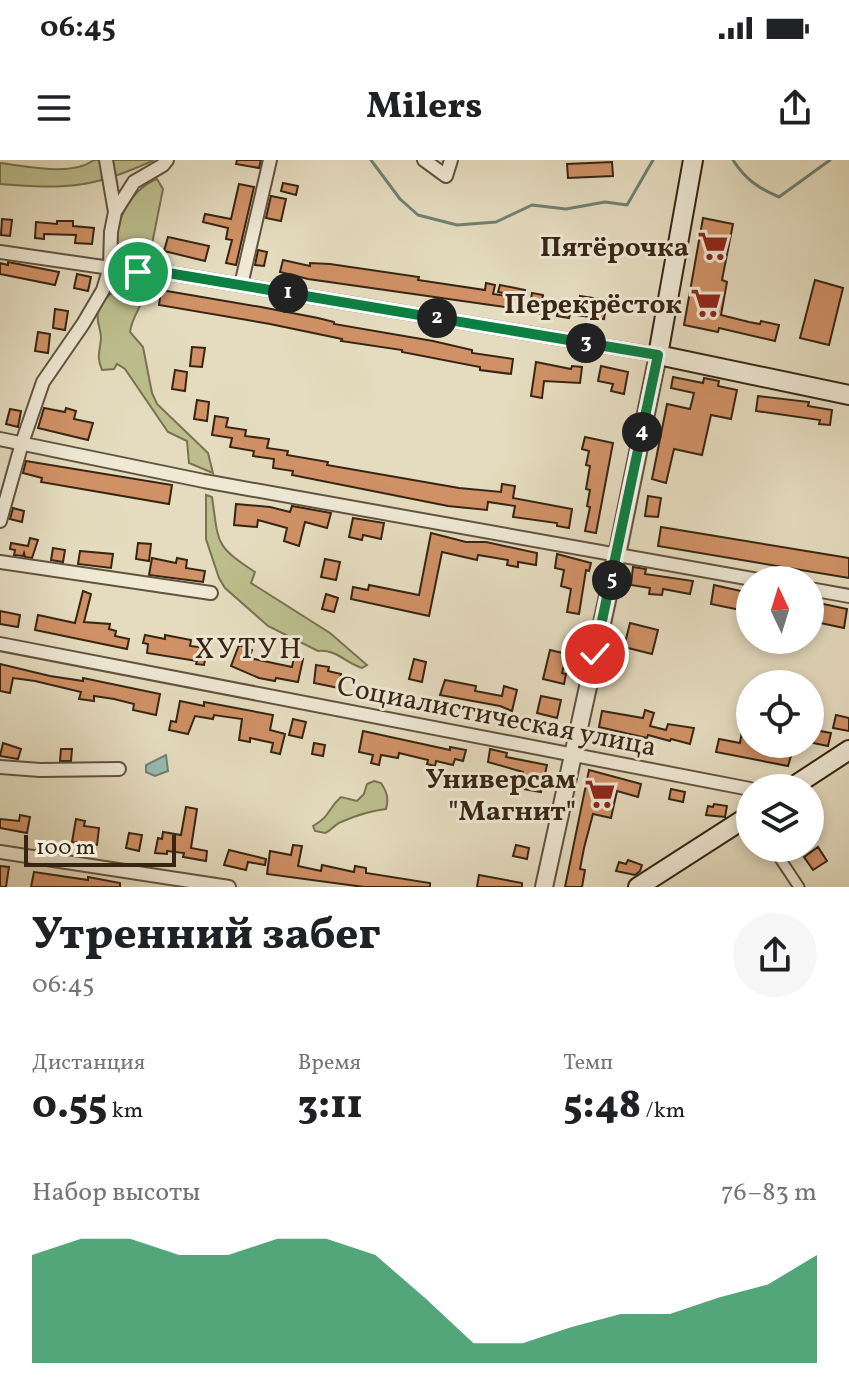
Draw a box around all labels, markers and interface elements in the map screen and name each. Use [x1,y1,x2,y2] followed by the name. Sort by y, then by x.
[40,7,116,49] text: 06:45
[367,83,482,133] text: Milers
[32,86,76,130] icon: menu
[773,86,817,130] icon: share
[540,229,689,268] place label: Пятёрочка
[696,229,730,263] supermarket icon: Пятёрочка
[104,238,172,306] pin
[116,250,160,294] icon: arrive
[268,273,308,313] pin: 1
[284,277,292,308] text: 1
[504,286,682,325] place label: Перекрёсток
[689,286,723,320] supermarket icon: Перекрёсток
[417,298,457,338] pin: 2
[431,302,443,333] text: 2
[566,323,606,363] pin: 3
[580,327,592,358] text: 3
[622,412,662,452] pin: 4
[635,416,649,447] text: 4
[592,560,632,600] pin: 5
[607,564,617,595] text: 5
[736,566,824,654] north arrow
[736,566,824,862] map controls
[561,620,629,688] pin
[194,629,304,671] district label: ХУТУН
[573,632,617,676] icon: check
[333,667,660,768] street label: Социалистическая улица
[736,670,824,758] button: locate
[426,761,576,832] place label: Универсам "Магнит"
[736,774,824,862] button: layers
[583,777,617,811] supermarket icon: Универсам "Магнит"
[24,831,176,867] scale bar
[36,833,95,864] text: 100 m
[32,906,381,967] text: Утренний забег
[733,913,817,997] button: share
[32,967,95,1003] text: 06:45
[32,1048,145,1079] text: Дистанция
[298,1048,361,1079] text: Время
[563,1048,613,1079] text: Темп
[32,1079,107,1135] text: 0.55
[298,1079,363,1135] text: 3:11
[563,1079,641,1135] text: 5:48
[107,1096,143,1127] text: km
[641,1096,685,1127] text: /km
[32,1175,200,1211] text: Набор высоты
[721,1175,817,1211] text: 76–83 m

